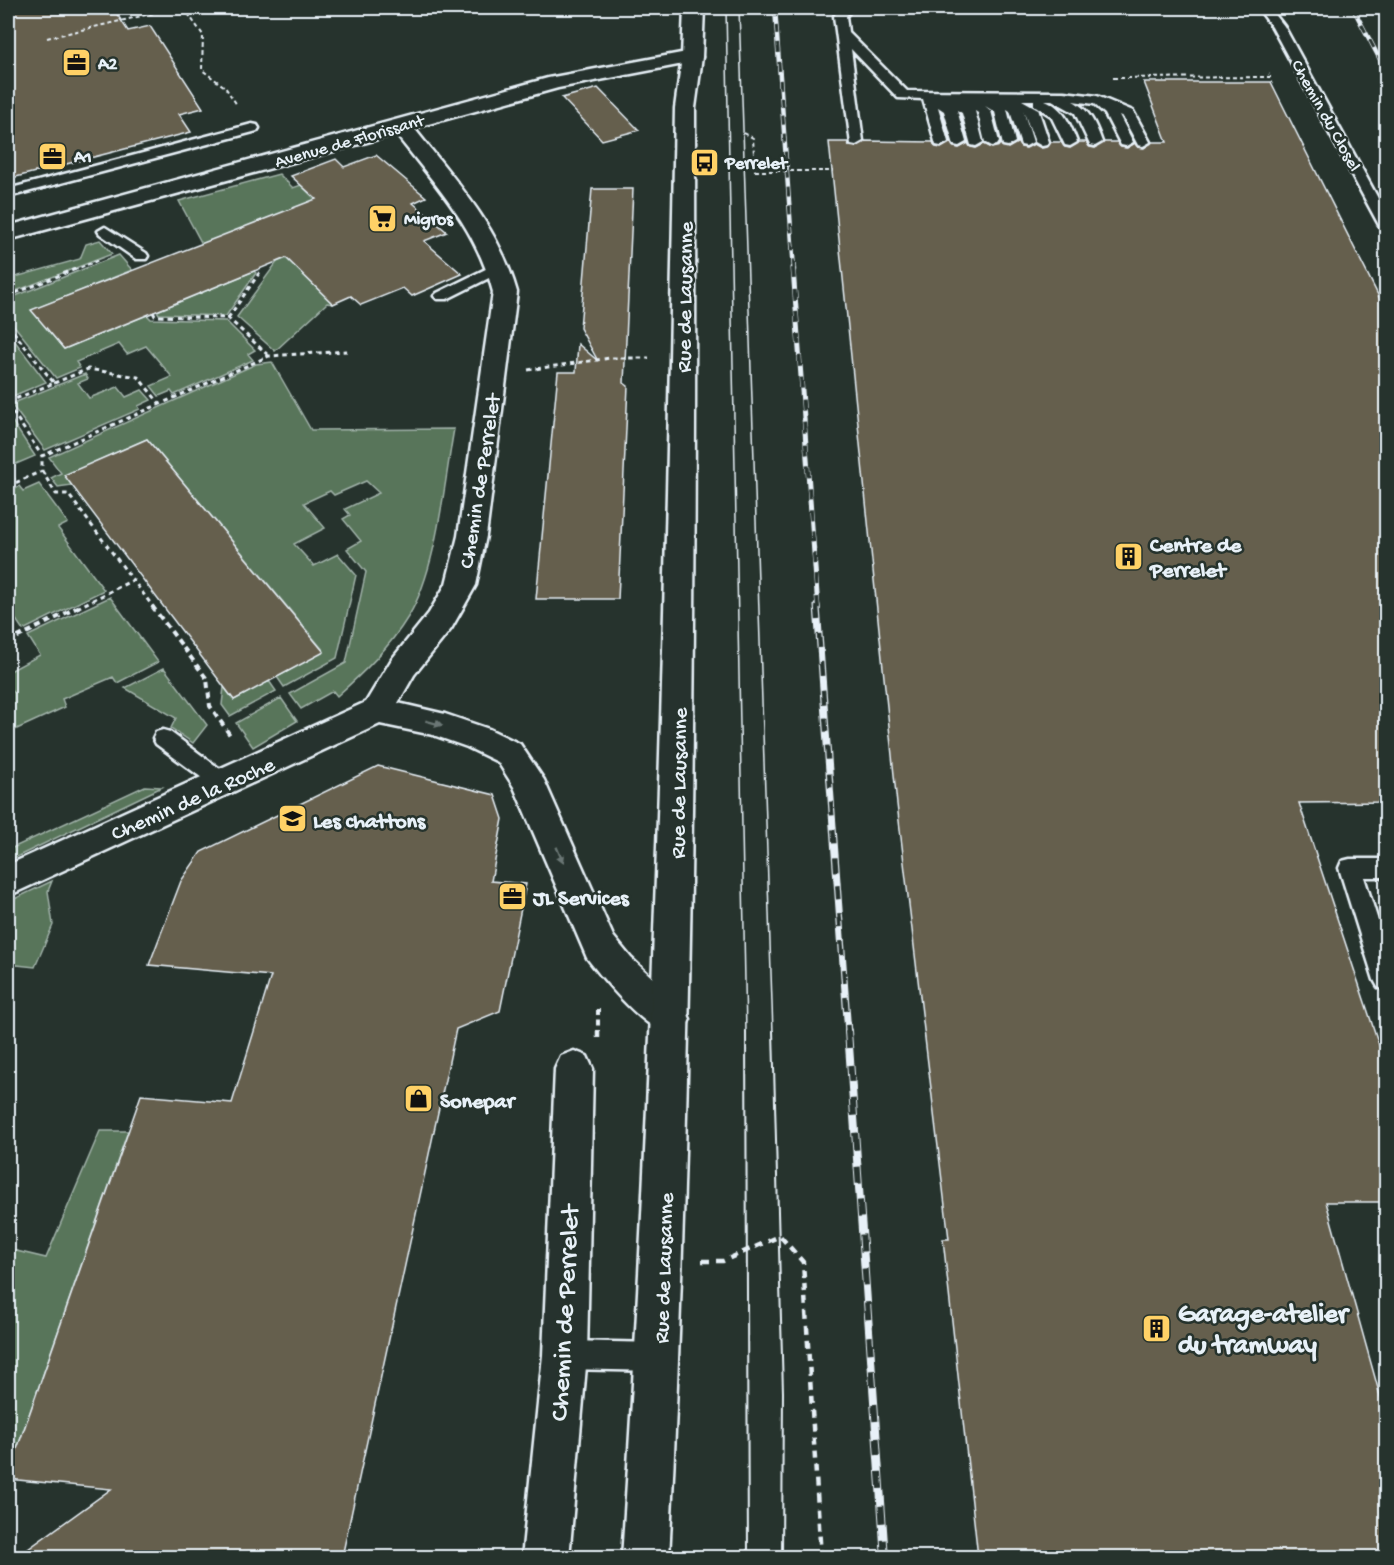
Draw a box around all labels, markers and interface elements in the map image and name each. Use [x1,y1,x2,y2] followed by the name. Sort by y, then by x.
[61,47,93,79] office icon: A2
[97,55,118,76] place label: A2
[1285,57,1364,176] street label: Chemin du Closel
[273,111,428,174] street label: Avenue de Florissant
[37,140,69,172] office icon: A1
[688,146,720,178] bus stop icon: Perrelet
[73,148,92,169] place label: A1
[724,154,789,175] place label: Perrelet
[367,202,399,234] supermarket icon: Migros
[404,210,454,231] place label: Migros
[673,221,701,373] street label: Rue de Lausanne
[455,391,509,571] street label: Chemin de Perrelet
[1149,534,1242,585] place label: Centre de Perrelet
[1113,540,1145,572] building icon: Centre de Perrelet
[667,707,695,859] street label: Rue de Lausanne
[425,719,443,729] one-way arrow
[108,753,280,848] street label: Chemin de la Roche
[276,803,308,835] school or university icon: Les chattons
[313,810,427,836] place label: Les chattons
[555,846,565,864] one-way arrow
[496,880,528,912] office icon: JL Services
[532,887,631,913] place label: JL Services
[403,1083,435,1115] shop icon: Sonepar
[440,1090,516,1116] place label: Sonepar
[650,1192,682,1344] street label: Rue de Lausanne
[545,1202,589,1422] street label: Chemin de Perrelet
[1178,1300,1350,1363] place label: Garage-atelier du tramway
[1141,1312,1173,1344] building icon: Garage-atelier du tramway

